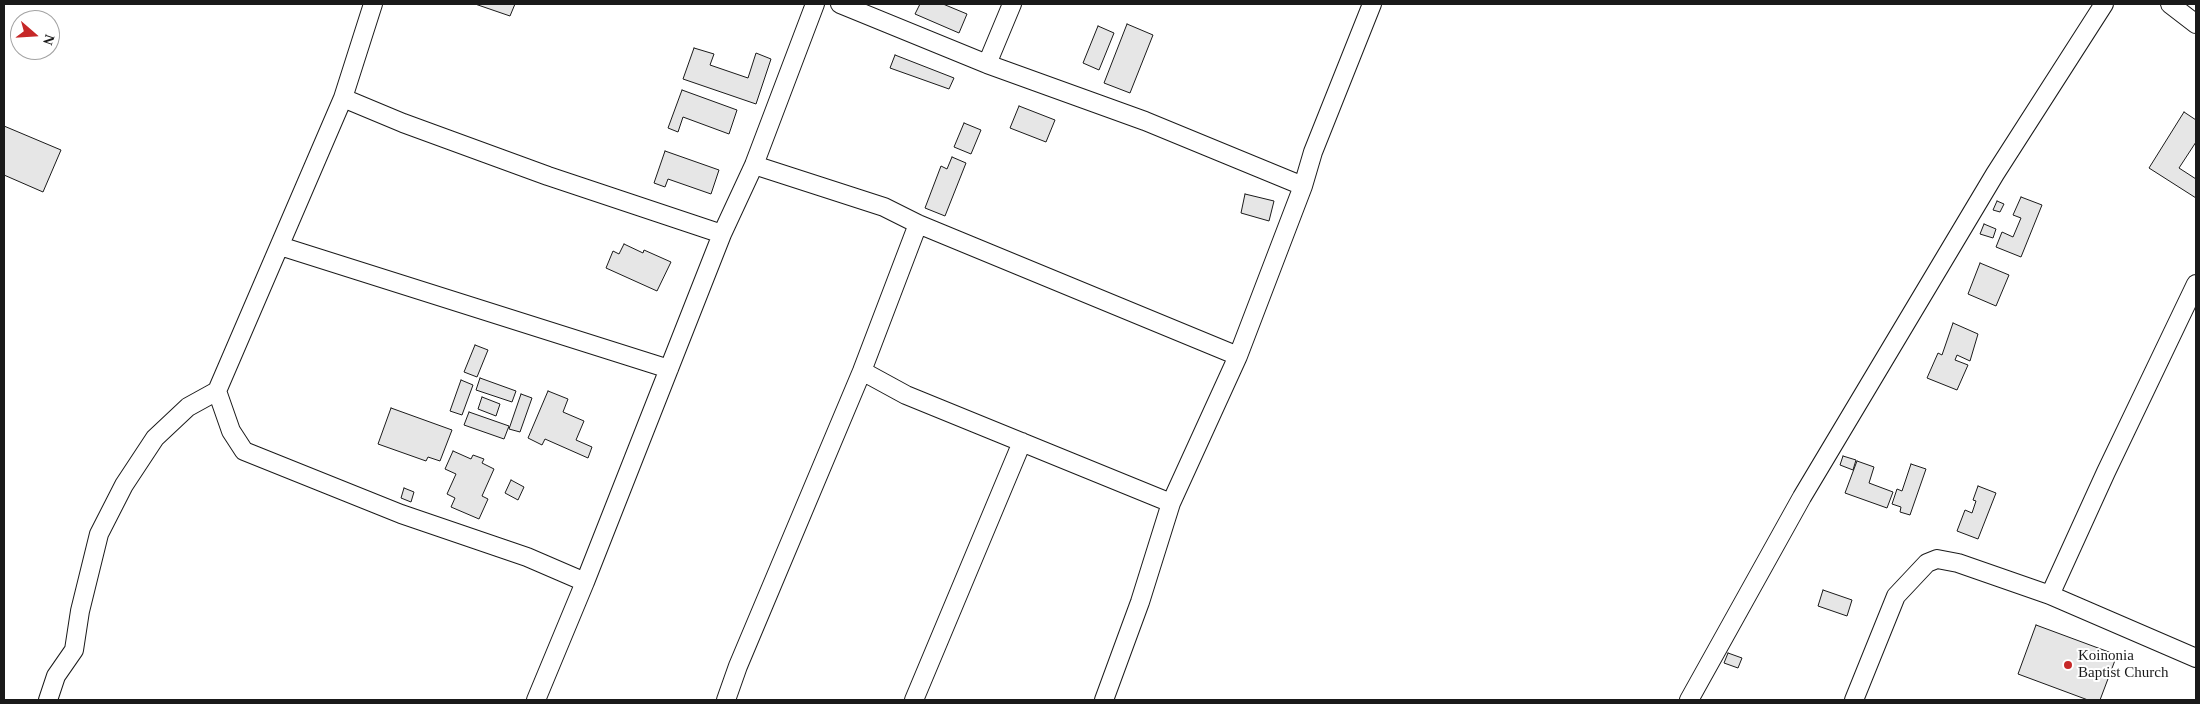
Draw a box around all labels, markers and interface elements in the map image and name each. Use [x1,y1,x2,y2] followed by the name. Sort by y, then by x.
[10,10,60,60] north arrow
[40,32,57,47] text: N
[2078,647,2168,682] place label: Koinonia Baptist Church
[2062,659,2074,671] marker: Koinonia Baptist Church

